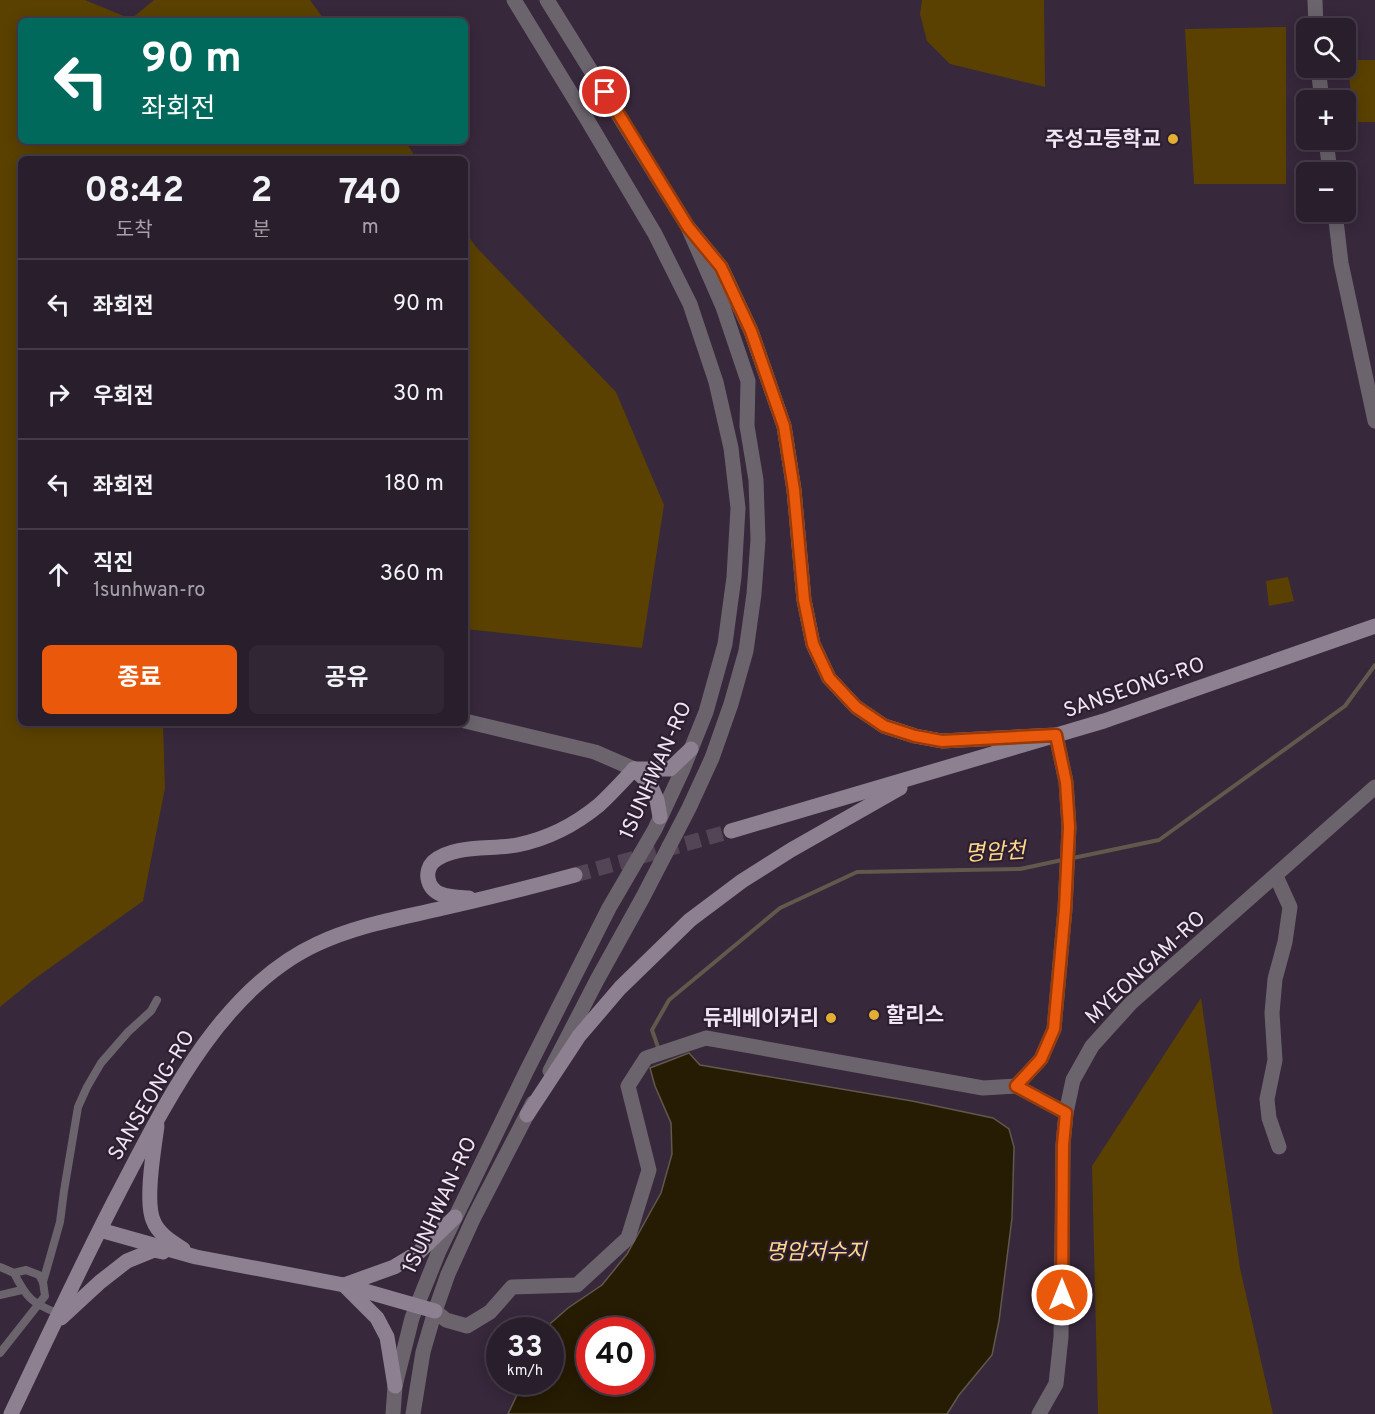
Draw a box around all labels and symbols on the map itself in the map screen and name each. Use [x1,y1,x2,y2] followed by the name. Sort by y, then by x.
[579,66,630,117] pin
[1045,127,1161,154] place label: 주성고등학교
[1166,132,1180,146] marker: 주성고등학교
[1060,652,1209,725] street label: SANSEONG-RO
[614,698,699,844] street label: 1SUNHWAN-RO
[964,838,1029,869] water label: 명암천
[1080,905,1212,1031] street label: MYEONGAM-RO
[886,1003,944,1030] place label: 할리스
[703,1006,819,1033] place label: 듀레베이커리
[867,1008,881,1022] marker: 할리스
[824,1011,838,1025] marker: 듀레베이커리
[103,1026,202,1166] street label: SANSEONG-RO
[397,1133,484,1278] street label: 1SUNHWAN-RO
[765,1240,868,1267] water label: 명암저수지
[1030,1263,1094,1327] position arrow
[576,1317,654,1395] speed limit sign: 40

